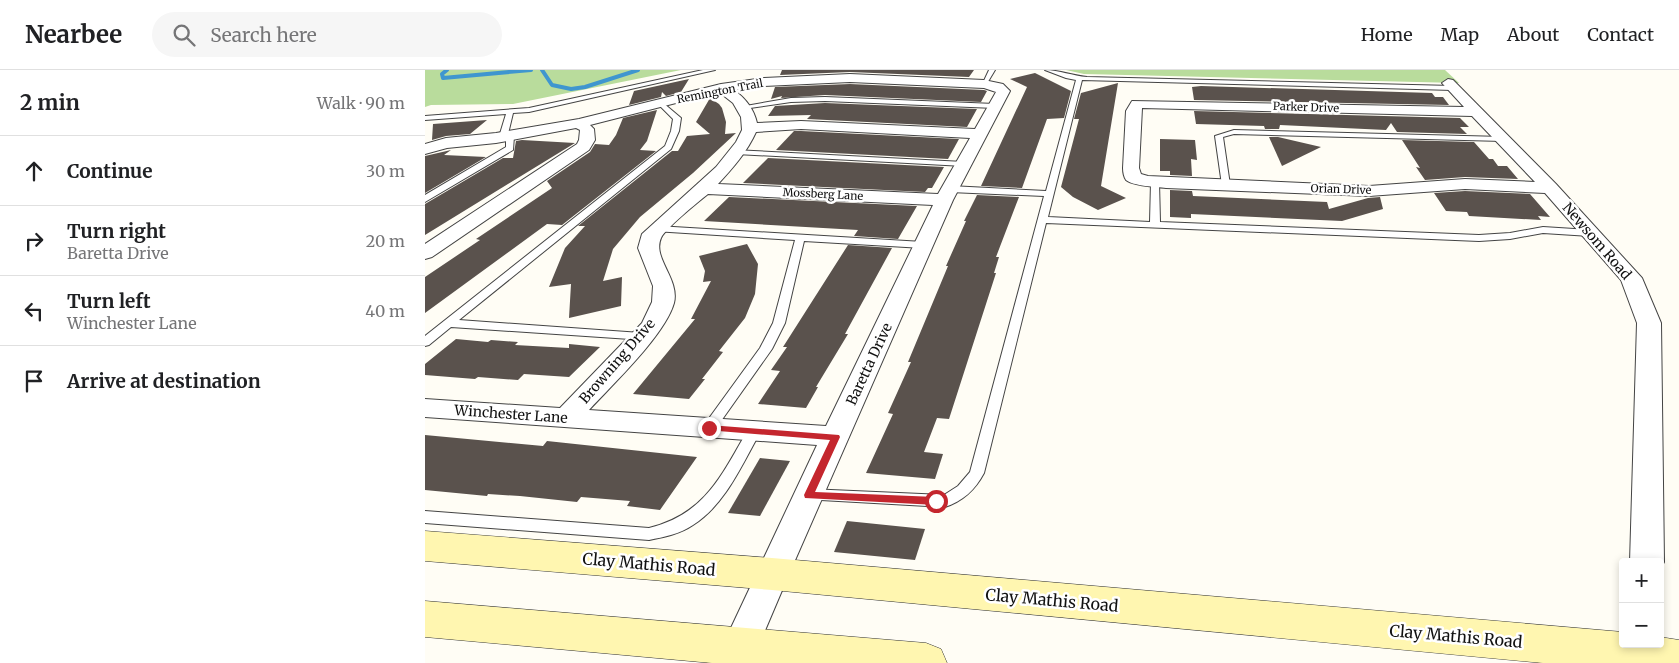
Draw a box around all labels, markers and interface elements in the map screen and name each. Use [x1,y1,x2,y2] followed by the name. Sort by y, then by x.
[152,12,502,57] search box
[25,19,122,50] text: Nearbee
[170,21,198,49] icon: search
[210,23,317,47] text: Search here
[1361,23,1413,46] text: Home
[1441,23,1479,46] text: Map
[1507,23,1559,46] text: About
[1587,23,1654,46] text: Contact
[676,76,765,106] street label: Remington Trail
[20,89,80,116] text: 2 min
[317,93,405,113] text: Walk · 90 m
[1273,99,1340,115] street label: Parker Drive
[20,157,48,185] icon: ahead
[67,159,153,183] text: Continue
[366,161,405,181] text: 30 m
[1310,181,1372,197] street label: Orian Drive
[782,185,864,203] street label: Mossberg Lane
[1559,199,1636,284] street label: Newsom Road
[67,219,166,243] text: Turn right
[20,227,48,255] icon: right
[366,231,405,251] text: 20 m
[67,243,169,263] text: Baretta Drive
[67,289,151,313] text: Turn left
[20,297,48,325] icon: left
[365,301,405,321] text: 40 m
[67,313,197,333] text: Winchester Lane
[575,315,659,407] street label: Browning Drive
[842,320,896,408] street label: Baretta Drive
[20,367,48,395] icon: arrive
[67,369,261,393] text: Arrive at destination
[453,401,568,427] street label: Winchester Lane
[698,417,721,440] route end
[925,490,948,513] route start
[582,548,717,580] street label: Clay Mathis Road
[1619,558,1664,648] map controls
[1619,558,1664,603] button: +
[985,584,1120,616] street label: Clay Mathis Road
[1619,603,1664,648] button: −
[1389,620,1524,652] street label: Clay Mathis Road

